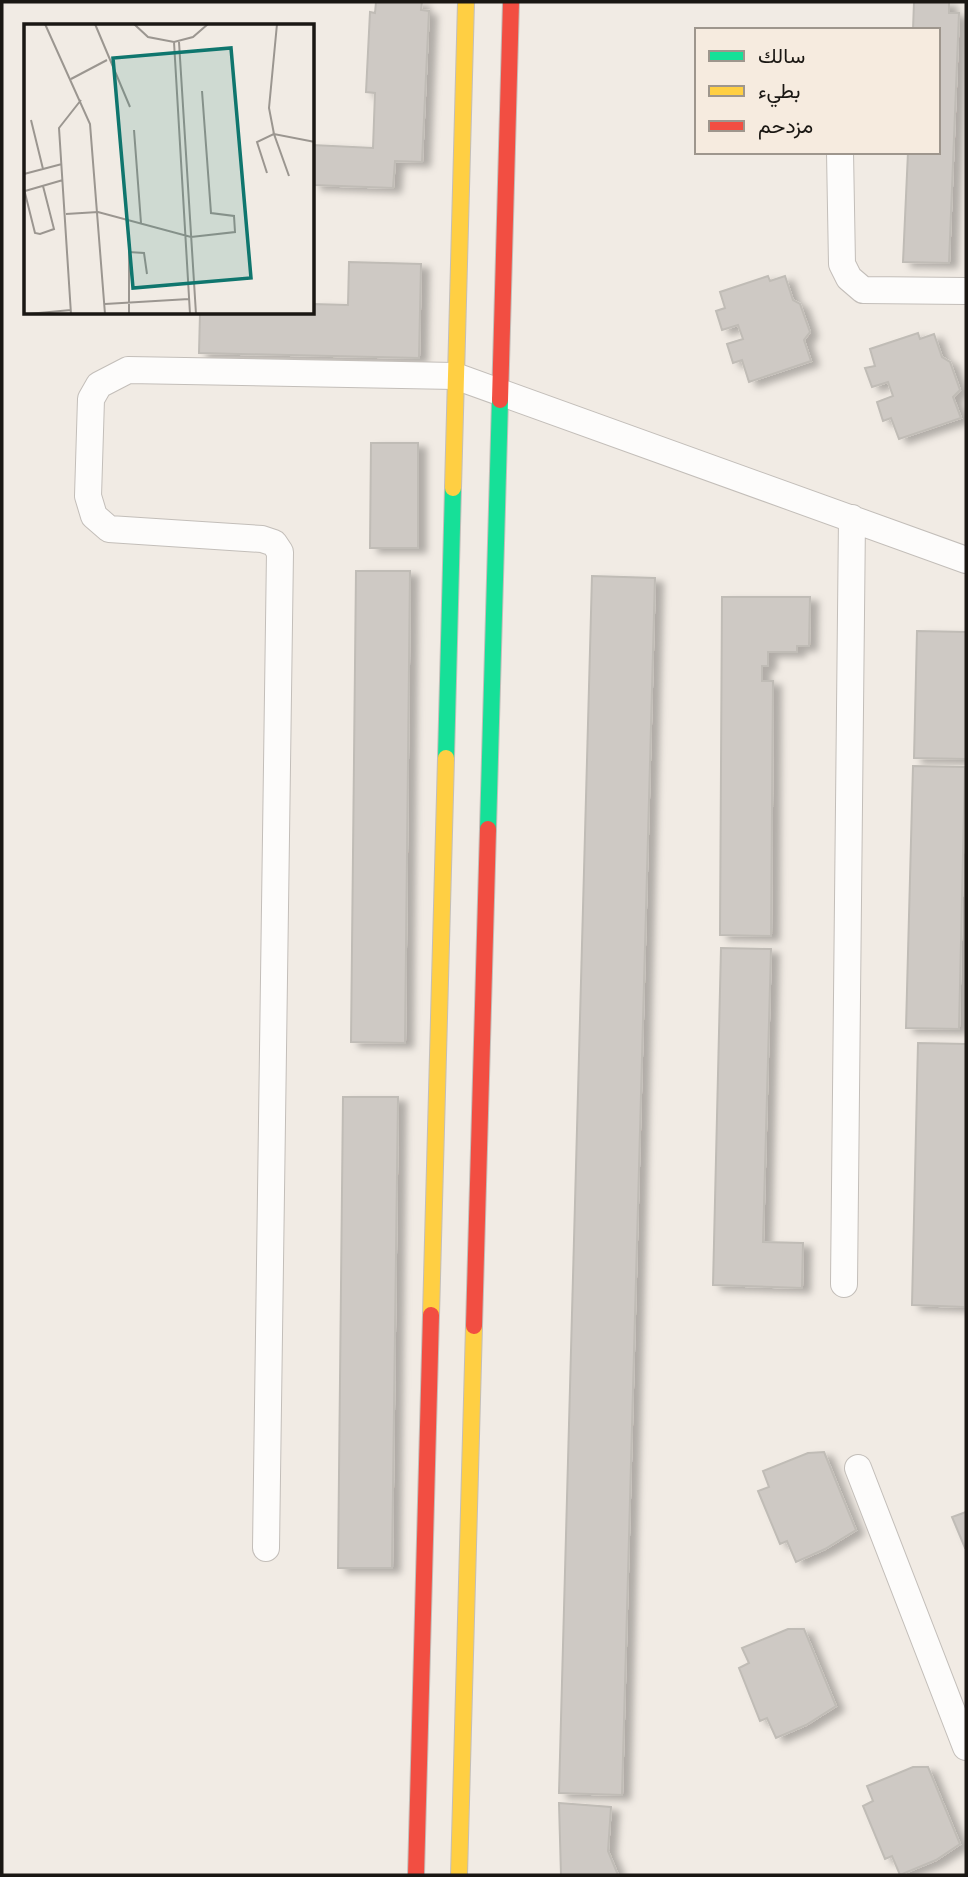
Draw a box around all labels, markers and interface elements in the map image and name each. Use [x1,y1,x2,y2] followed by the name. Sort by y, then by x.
[24,24,315,315] inset map
[695,28,940,154] legend
[758,43,805,68] text: سالك
[758,78,801,108] text: بطيء
[758,113,813,140] text: مزدحم

